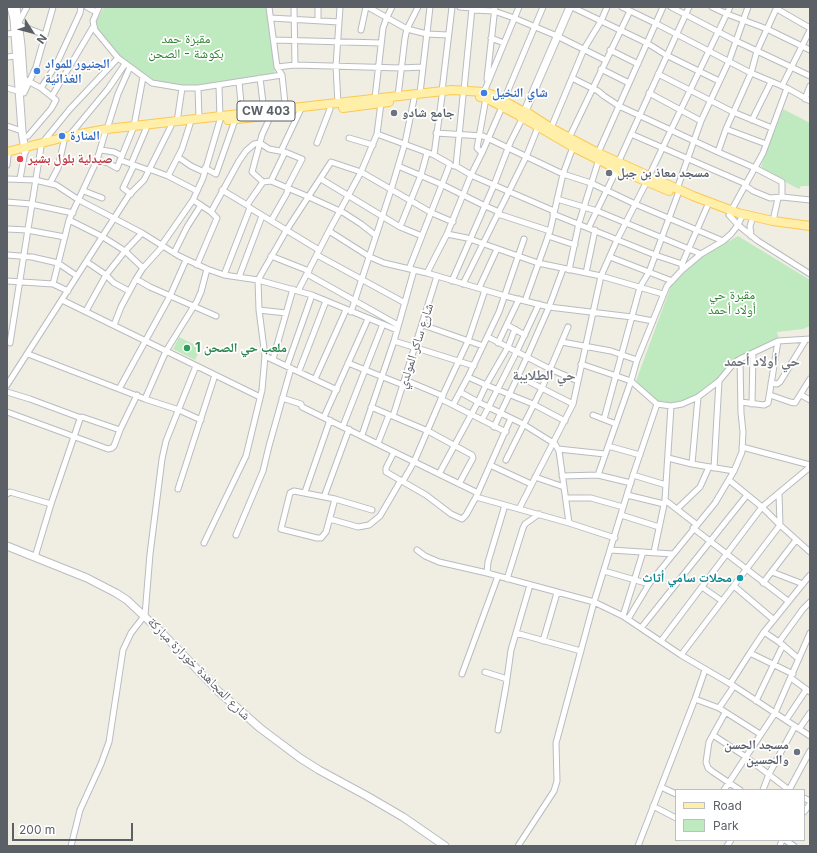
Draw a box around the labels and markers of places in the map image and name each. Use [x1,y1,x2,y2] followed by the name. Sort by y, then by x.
[45,56,110,87] place label: الجنيور للمواد الغذائية
[32,66,42,76] marker: الجنيور للمواد الغذائية
[492,85,548,101] place label: شاي النخيل
[479,88,489,98] marker: شاي النخيل
[402,105,455,121] place label: جامع شادو
[389,108,399,118] marker: جامع شادو
[70,128,100,144] place label: المنارة
[57,131,67,141] marker: المنارة
[28,151,113,167] place label: صيدلية بلول بشير
[15,154,25,164] marker: صيدلية بلول بشير
[617,165,709,181] place label: مسجد معاذ بن جبل
[604,168,614,178] marker: مسجد معاذ بن جبل
[195,340,287,356] place label: ملعب حي الصحن 1
[182,343,192,353] marker: ملعب حي الصحن 1
[642,570,732,586] place label: محلات سامي أثاث
[735,573,745,583] marker: محلات سامي أثاث
[724,737,789,768] place label: مسجد الحسن والحسين
[792,747,802,757] marker: مسجد الحسن والحسين

